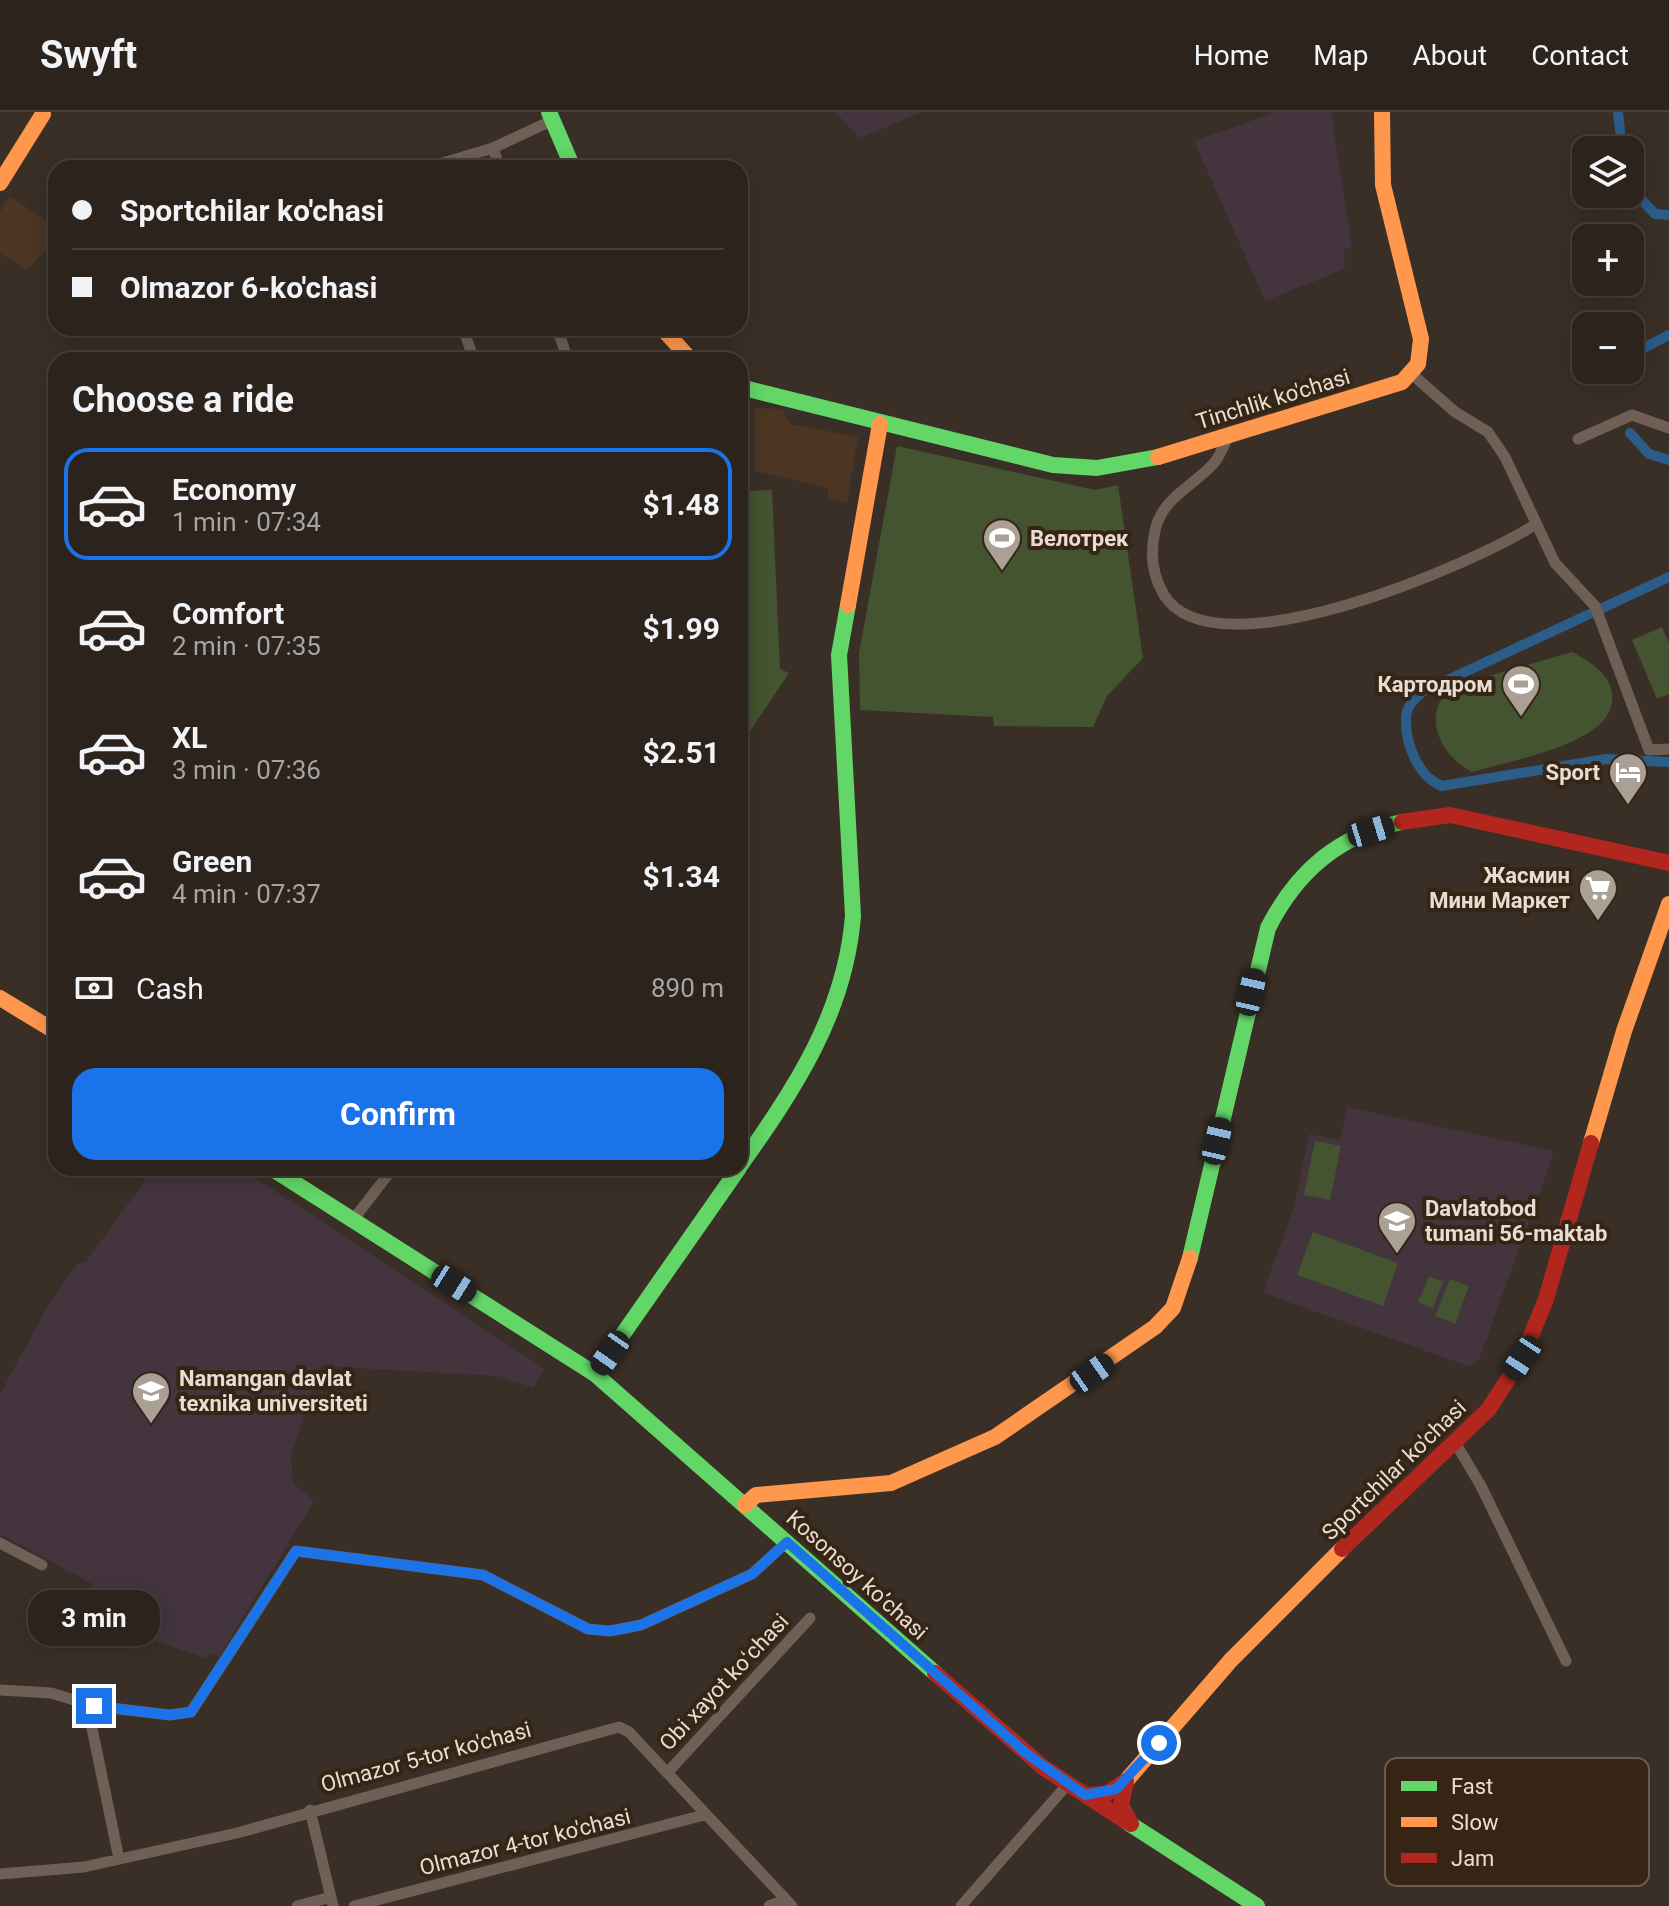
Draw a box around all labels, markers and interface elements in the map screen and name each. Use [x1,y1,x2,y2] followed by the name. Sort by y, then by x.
[40,33,137,77] text: Swyft
[1194,39,1269,72] text: Home
[1313,39,1369,72] text: Map
[1413,39,1487,72] text: About
[1531,39,1629,72] text: Contact
[1572,136,1644,384] map controls
[1572,136,1644,208] button: layers
[120,193,384,228] text: Sportchilar ko'chasi
[1572,224,1644,296] button: +
[120,270,377,305] text: Olmazor 6-ko'chasi
[1572,312,1644,384] button: −
[1193,364,1353,434] street label: Tinchlik ko'chasi
[72,379,294,421] text: Choose a ride
[76,468,148,540] icon: car
[172,472,296,507] text: Economy
[642,487,720,522] text: $1.48
[172,507,321,537] text: 1 min · 07:34
[981,517,1023,572] sports icon: Велотрек
[1030,526,1129,551] place label: Велотрек
[76,592,148,664] icon: car
[172,596,284,631] text: Comfort
[642,611,720,646] text: $1.99
[172,631,321,661] text: 2 min · 07:35
[1500,663,1542,718] sports icon: Картодром
[1377,672,1493,697] place label: Картодром
[76,716,148,788] icon: car
[172,720,207,755] text: XL
[642,735,720,770] text: $2.51
[1607,751,1649,806] hotel icon: Sport
[172,755,321,785] text: 3 min · 07:36
[1546,760,1601,785] place label: Sport
[1345,813,1397,849] car
[76,840,148,912] icon: car
[172,844,252,879] text: Green
[642,859,720,894] text: $1.34
[1429,863,1570,913] place label: Жасмин Мини Маркет
[1577,867,1619,922] supermarket icon: Жасмин Мини Маркет
[172,879,321,909] text: 4 min · 07:37
[72,966,116,1010] icon: cash
[1234,966,1268,1018] car
[136,971,204,1006] text: Cash
[651,973,724,1003] text: 890 m
[72,1068,724,1160] button: Confirm
[1200,1115,1234,1167] car
[1425,1196,1607,1246] place label: Davlatobod tumani 56-maktab
[1376,1200,1418,1255] school or university icon: Davlatobod tumani 56-maktab
[427,1261,481,1307] car
[586,1326,634,1380] car
[1499,1331,1545,1385] car
[1065,1349,1119,1397] car
[179,1366,368,1416] place label: Namangan davlat texnika universiteti
[130,1370,172,1425] school or university icon: Namangan davlat texnika universiteti
[1317,1395,1471,1545] street label: Sportchilar ko'chasi
[782,1505,932,1645] street label: Kosonsoy ko’chasi
[28,1590,160,1646] callout: 3 min
[61,1603,127,1633] text: 3 min
[654,1609,794,1755] street label: Obi xayot koʻchasi
[76,1688,112,1724] route end
[318,1717,534,1797] street label: Olmazor 5-tor ko'chasi
[1141,1725,1177,1761] route start
[1385,1758,1649,1886] legend
[1451,1774,1493,1799] text: Fast
[417,1804,633,1880] street label: Olmazor 4-tor ko'chasi
[1451,1810,1499,1835] text: Slow
[1451,1846,1494,1871] text: Jam

